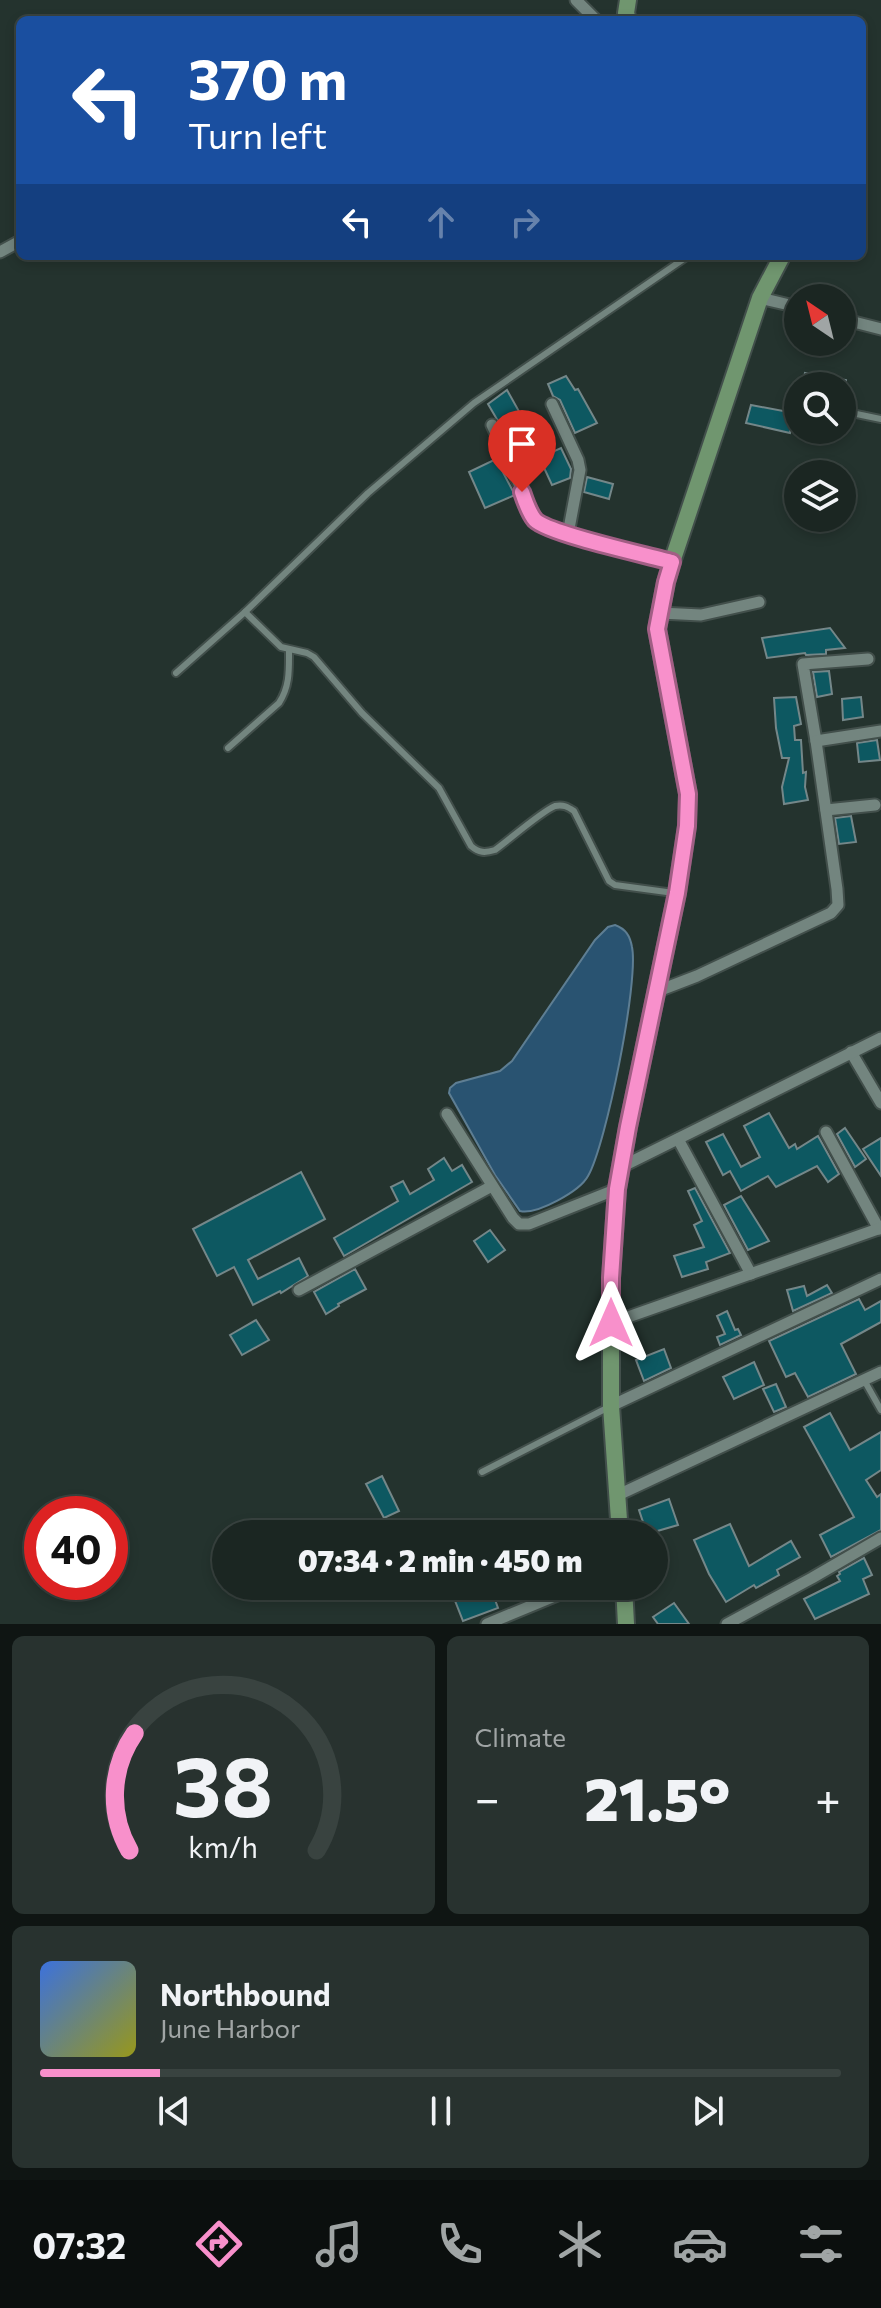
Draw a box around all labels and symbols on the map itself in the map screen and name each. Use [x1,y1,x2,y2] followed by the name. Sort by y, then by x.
[784,284,856,356] north arrow
[488,410,556,492] pin
[569,1281,653,1365] position arrow
[24,1496,128,1600] speed limit sign: 40

